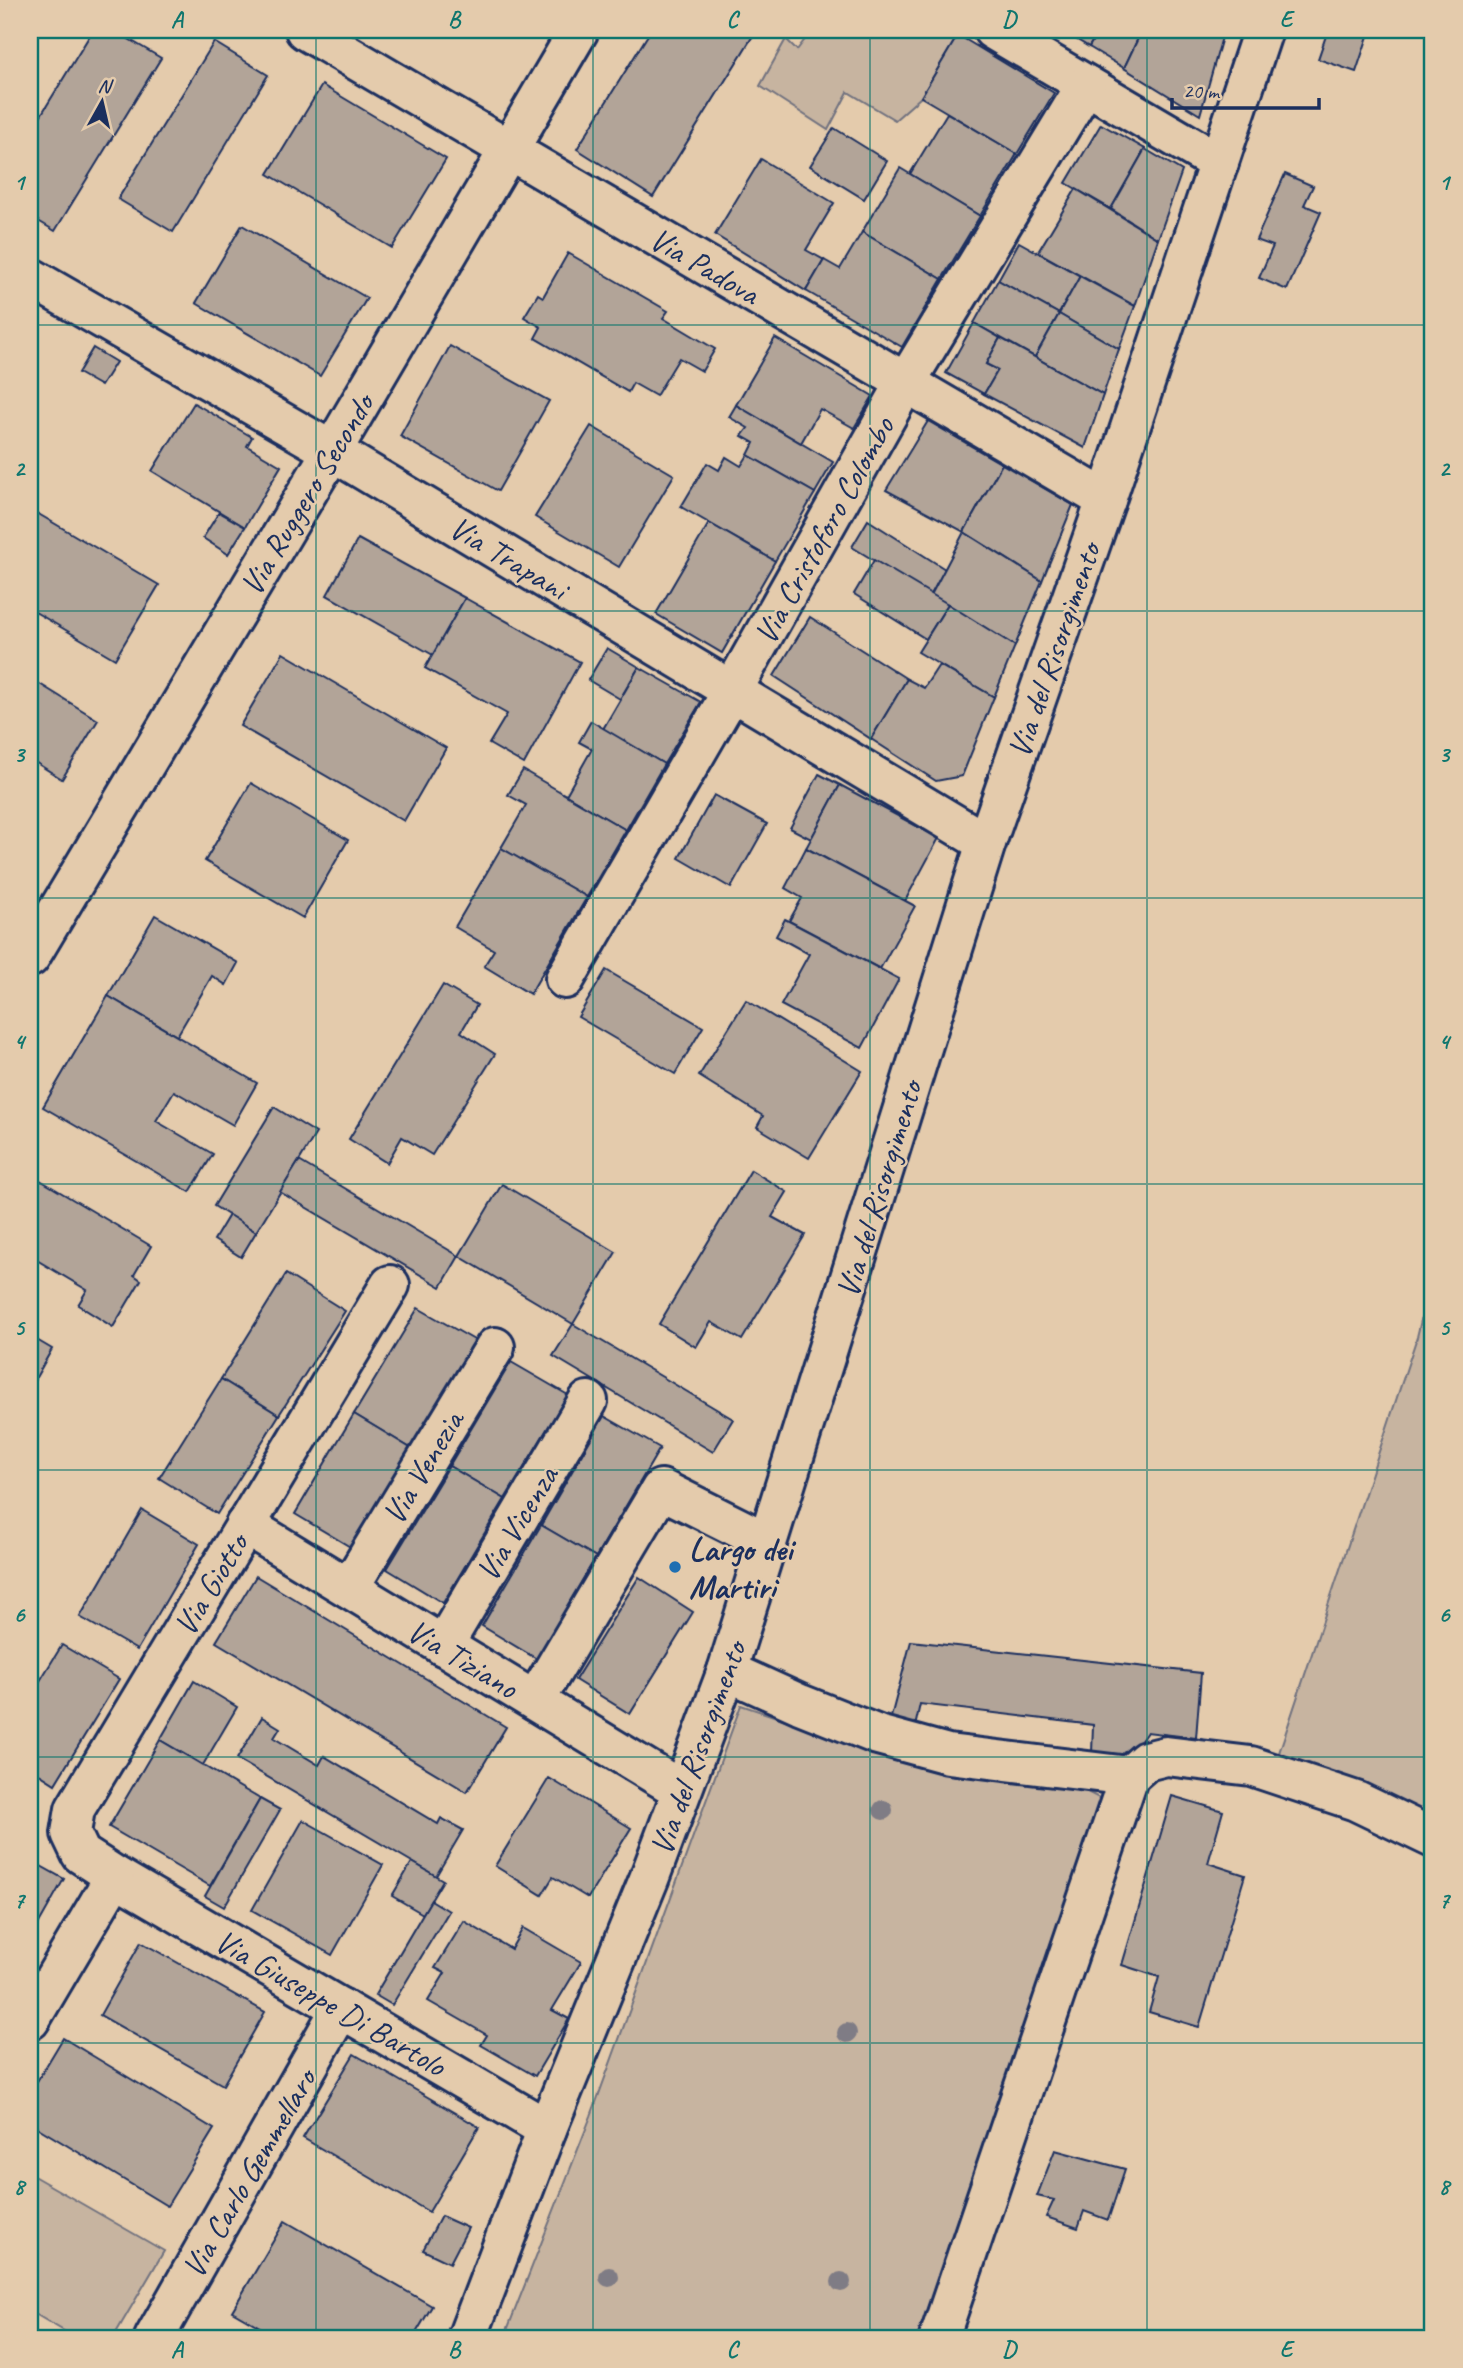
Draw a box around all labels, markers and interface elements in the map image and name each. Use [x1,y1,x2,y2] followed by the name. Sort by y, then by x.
[171,5,185,34] text: A
[448,5,462,34] text: B
[727,5,741,34] text: C
[1002,5,1018,34] text: D
[1280,5,1296,34] text: E
[66,66,136,136] north arrow
[1172,66,1320,110] scale bar
[97,73,115,99] text: N
[1183,78,1221,104] text: 20 m
[14,168,27,197] text: 1
[1439,168,1452,197] text: 1
[642,218,768,315] street label: Via Padova
[230,383,385,603] street label: Via Ruggero Secondo
[744,408,904,651] street label: Via Cristoforo Colombo
[14,454,27,483] text: 2
[1439,454,1452,483] text: 2
[442,506,578,611] street label: Via Trapani
[998,534,1111,763] street label: Via del Risorgimento
[14,740,27,769] text: 3
[1439,740,1452,769] text: 3
[14,1027,27,1056] text: 4
[1439,1027,1452,1056] text: 4
[826,1073,933,1303] street label: Via del Risorgimento
[14,1313,26,1342] text: 5
[1439,1313,1451,1342] text: 5
[373,1401,474,1532] street label: Via Venezia
[466,1457,568,1589] street label: Via Vicenza
[164,1523,259,1643] street label: Via Giotto
[689,1528,797,1608] place label: Largo dei Martiri
[667,1559,683,1575] marker: Largo dei Martiri
[14,1600,27,1629] text: 6
[1439,1600,1452,1629] text: 6
[400,1610,527,1709] street label: Via Tiziano
[640,1633,757,1861] street label: Via del Risorgimento
[14,1886,27,1915] text: 7
[1439,1886,1452,1915] text: 7
[208,1920,455,2087] street label: Via Giuseppe Di Bartolo
[172,2059,327,2285] street label: Via Carlo Gemmellaro
[14,2172,27,2201] text: 8
[1439,2172,1452,2201] text: 8
[171,2335,185,2364] text: A
[448,2335,462,2364] text: B
[727,2335,741,2364] text: C
[1002,2335,1018,2364] text: D
[1280,2335,1296,2364] text: E

